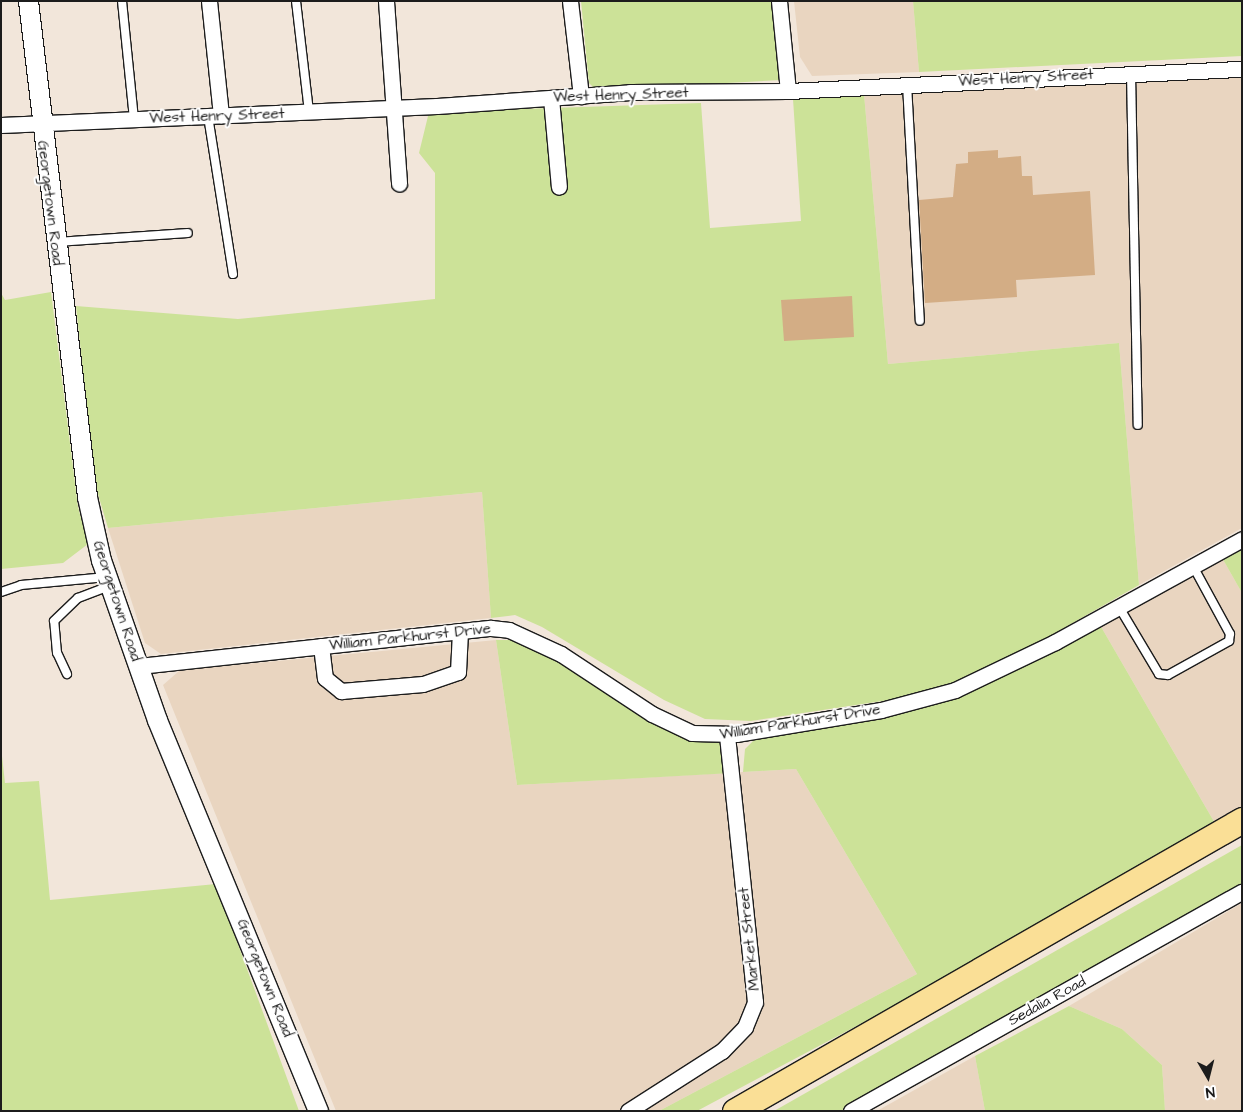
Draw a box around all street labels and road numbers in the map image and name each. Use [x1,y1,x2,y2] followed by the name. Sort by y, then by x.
[958,65,1094,91] street label: West Henry Street
[553,84,689,106] street label: West Henry Street
[149,105,285,127] street label: West Henry Street
[33,140,67,266] street label: Georgetown Road
[89,538,145,664] street label: Georgetown Road
[328,620,492,654] street label: William Parkhurst Drive
[718,700,882,744] street label: William Parkhurst Drive
[735,886,763,992] street label: Market Street
[233,916,297,1040] street label: Georgetown Road
[1005,972,1089,1030] street label: Sedalia Road

